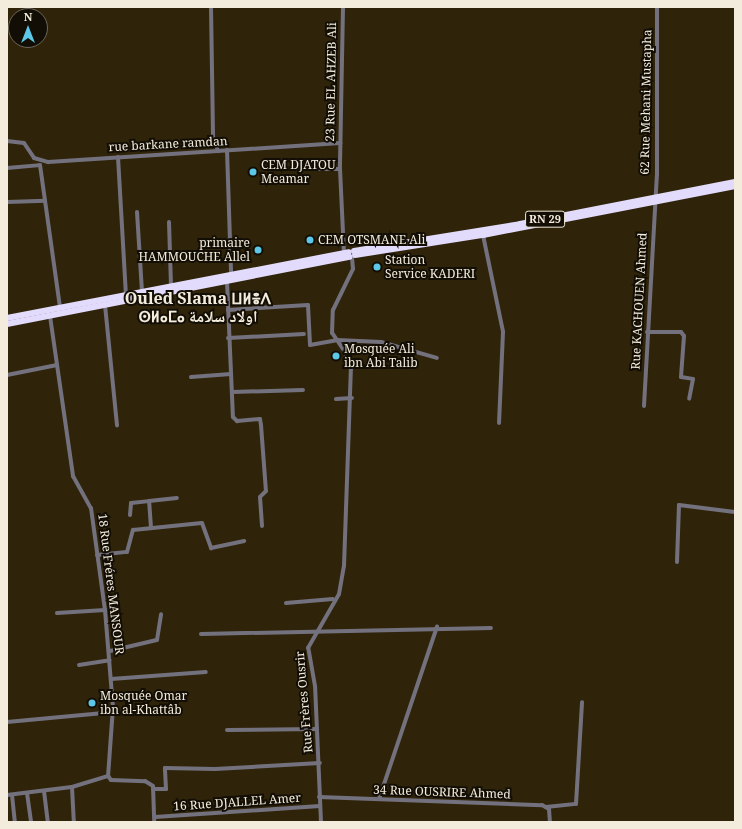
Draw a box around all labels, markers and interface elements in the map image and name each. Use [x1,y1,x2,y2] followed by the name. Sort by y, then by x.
[8,8,48,48] north arrow
[24,9,32,24] text: N
[323,22,339,142] street label: 23 Rue EL AHZEB Ali
[638,29,654,175] street label: 62 Rue Mehani Mustapha
[108,134,228,154] street label: rue barkane ramdan
[261,158,336,186] place label: CEM DJATOU Meamar
[248,167,258,177] marker: CEM DJATOU Meamar
[525,210,565,228] road number: RN 29
[628,232,650,370] street label: Rue KACHOUEN Ahmed
[318,233,425,247] place label: CEM OTSMANE Ali
[305,235,315,245] marker: CEM OTSMANE Ali
[138,236,250,264] place label: primaire HAMMOUCHE Allel
[253,245,263,255] marker: primaire HAMMOUCHE Allel
[385,253,475,281] place label: Station Service KADERI
[372,262,382,272] marker: Station Service KADERI
[125,288,271,326] district label: Ouled Slama ⵡⵍⴻⴷ ⵙⵍⴰⵎⴰ اولاد سلامة
[344,342,418,370] place label: Mosquée Ali ibn Abi Talib
[331,351,341,361] marker: Mosquée Ali ibn Abi Talib
[95,513,127,655] street label: 18 Rue Fréres MANSOUR
[292,651,316,753] street label: Rue Frères Ousrir
[100,689,187,717] place label: Mosquée Omar ibn al-Khattâb
[87,698,97,708] marker: Mosquée Omar ibn al-Khattâb
[373,782,511,802] street label: 34 Rue OUSRIRE Ahmed
[173,790,301,814] street label: 16 Rue DJALLEL Amer

